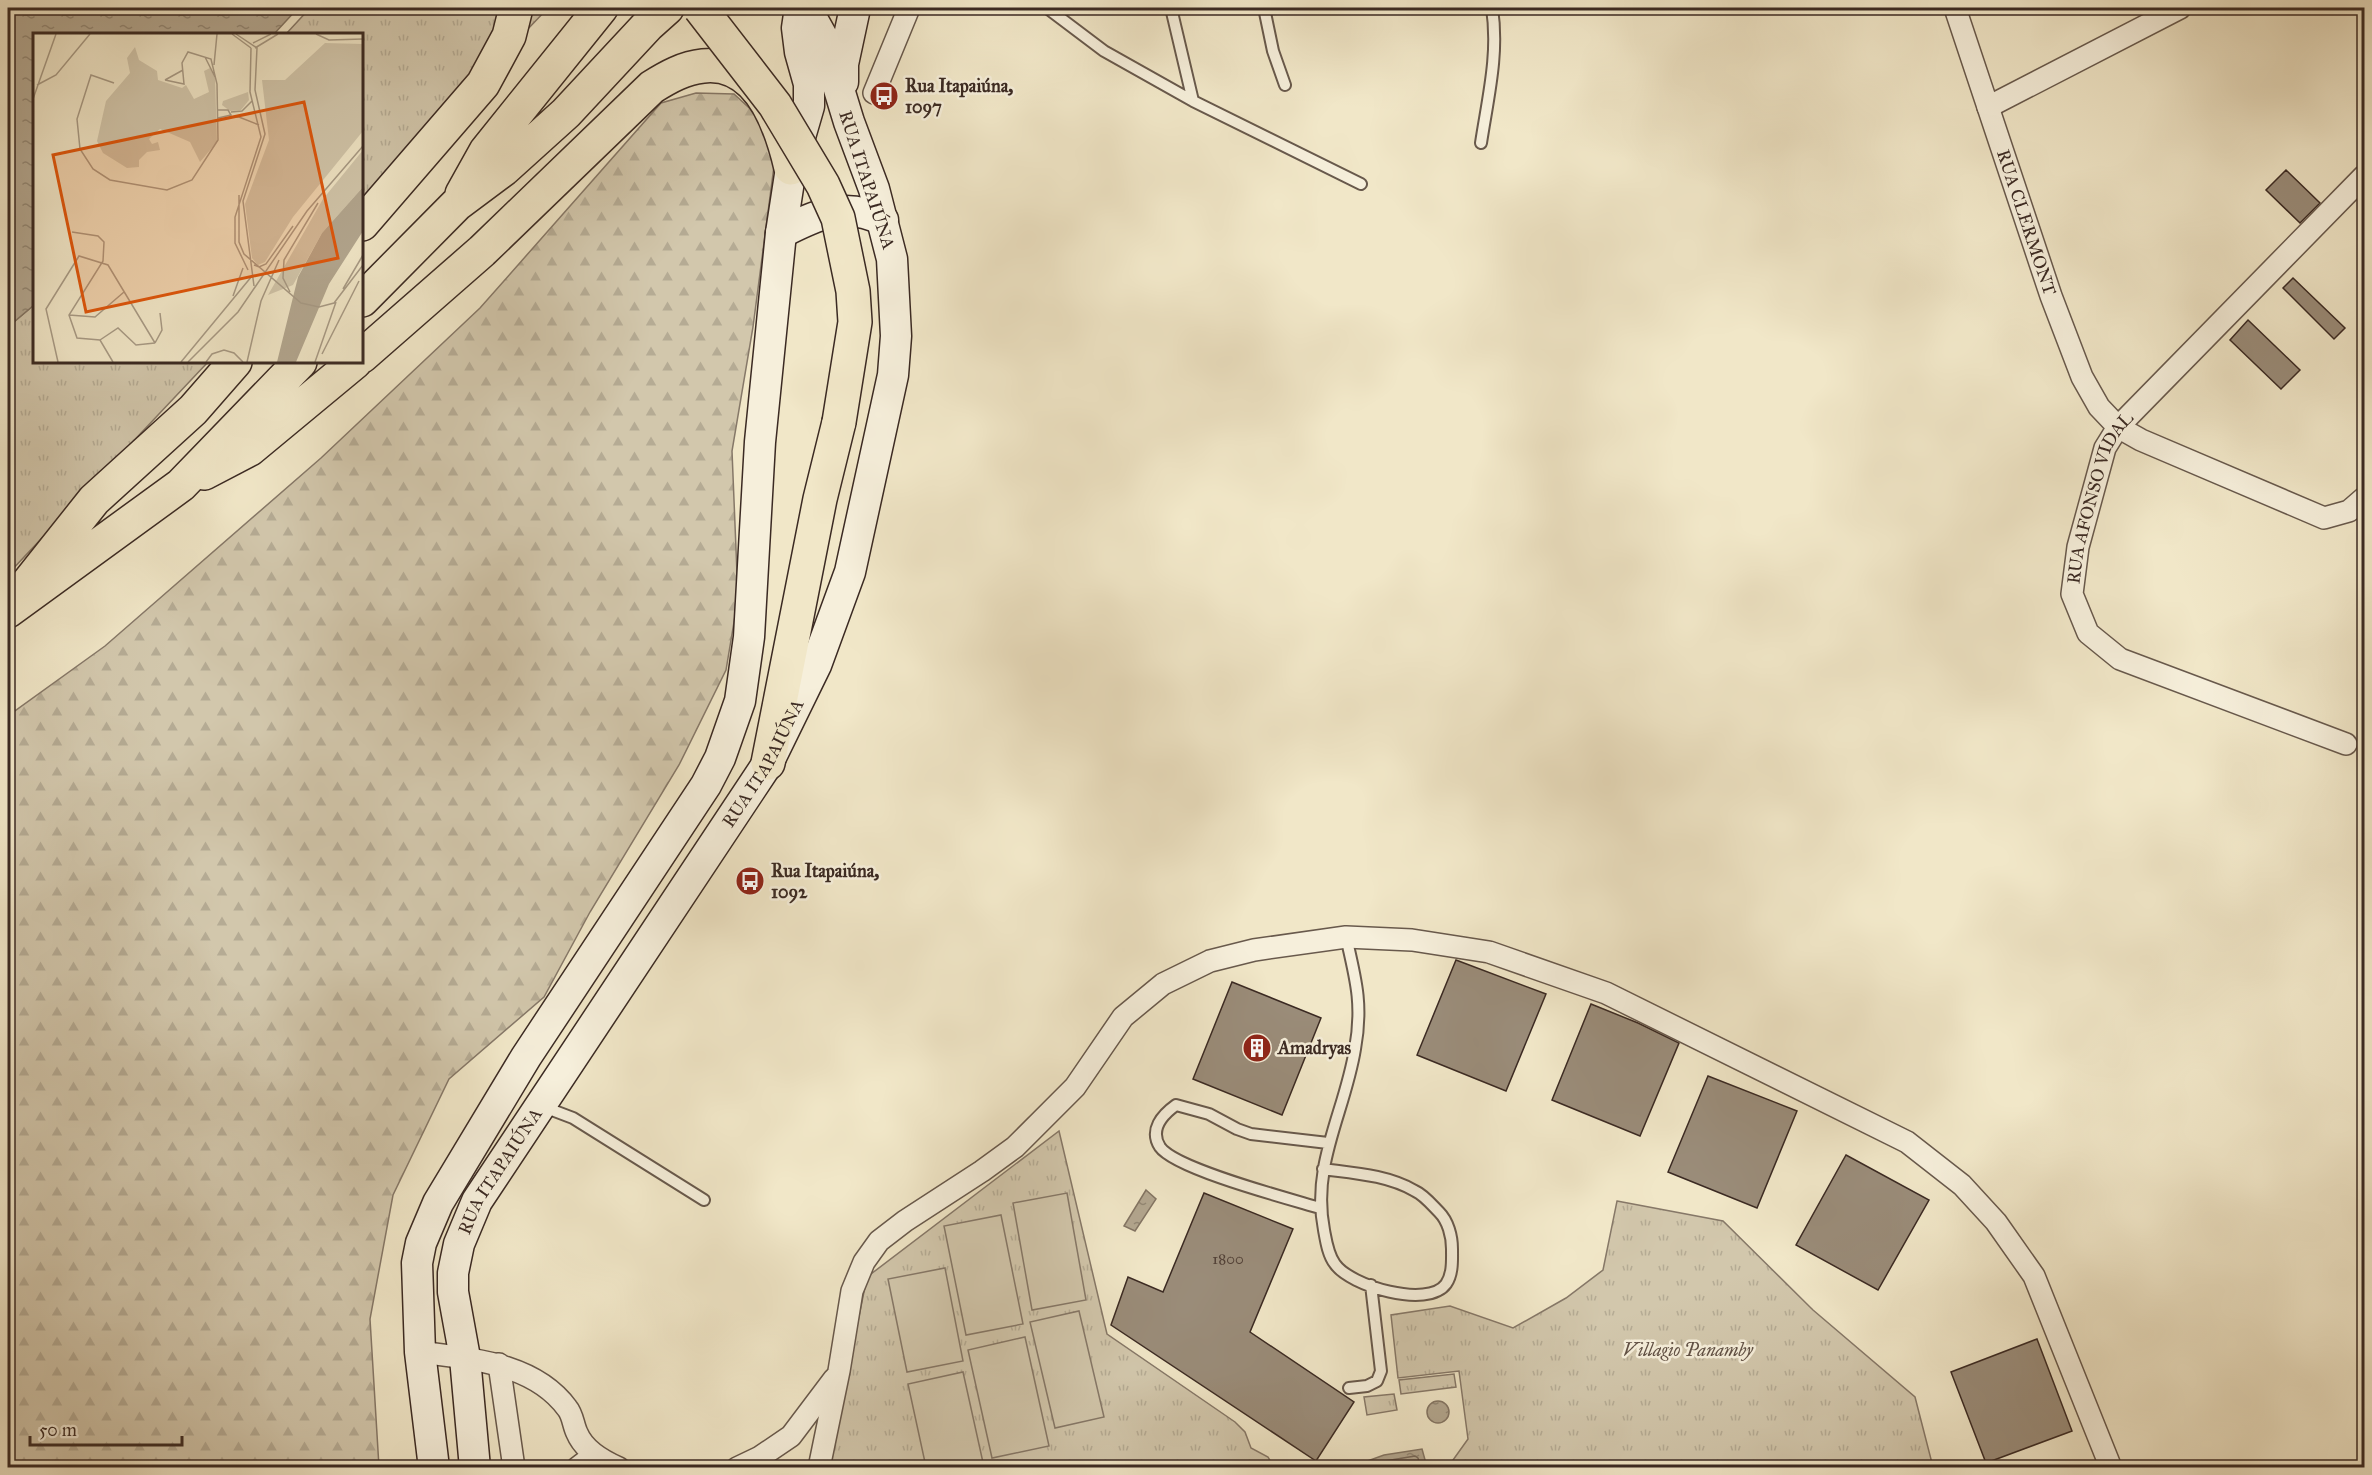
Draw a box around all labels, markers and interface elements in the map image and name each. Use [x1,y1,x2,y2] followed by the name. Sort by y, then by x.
[33,33,363,363] inset map
[905,75,1014,119] place label: Rua Itapaiúna, 1097
[868,80,900,112] bus stop icon: Rua Itapaiúna, 1097
[834,107,902,252] street label: RUA ITAPAIÚNA
[1992,147,2061,298] street label: RUA CLERMONT
[2062,406,2138,585] street label: RUA AFONSO VIDAL
[717,696,809,832] street label: RUA ITAPAIÚNA
[771,860,880,904] place label: Rua Itapaiúna, 1092
[734,865,766,897] bus stop icon: Rua Itapaiúna, 1092
[1241,1032,1273,1064] building icon: Amadryas
[1277,1037,1352,1060] place label: Amadryas
[453,1104,547,1238] street label: RUA ITAPAIÚNA
[1212,1250,1244,1268] house number: 1800
[1623,1339,1754,1361] park label: Villagio Panamby
[30,1409,182,1447] scale bar
[39,1419,77,1441] text: 50 m

